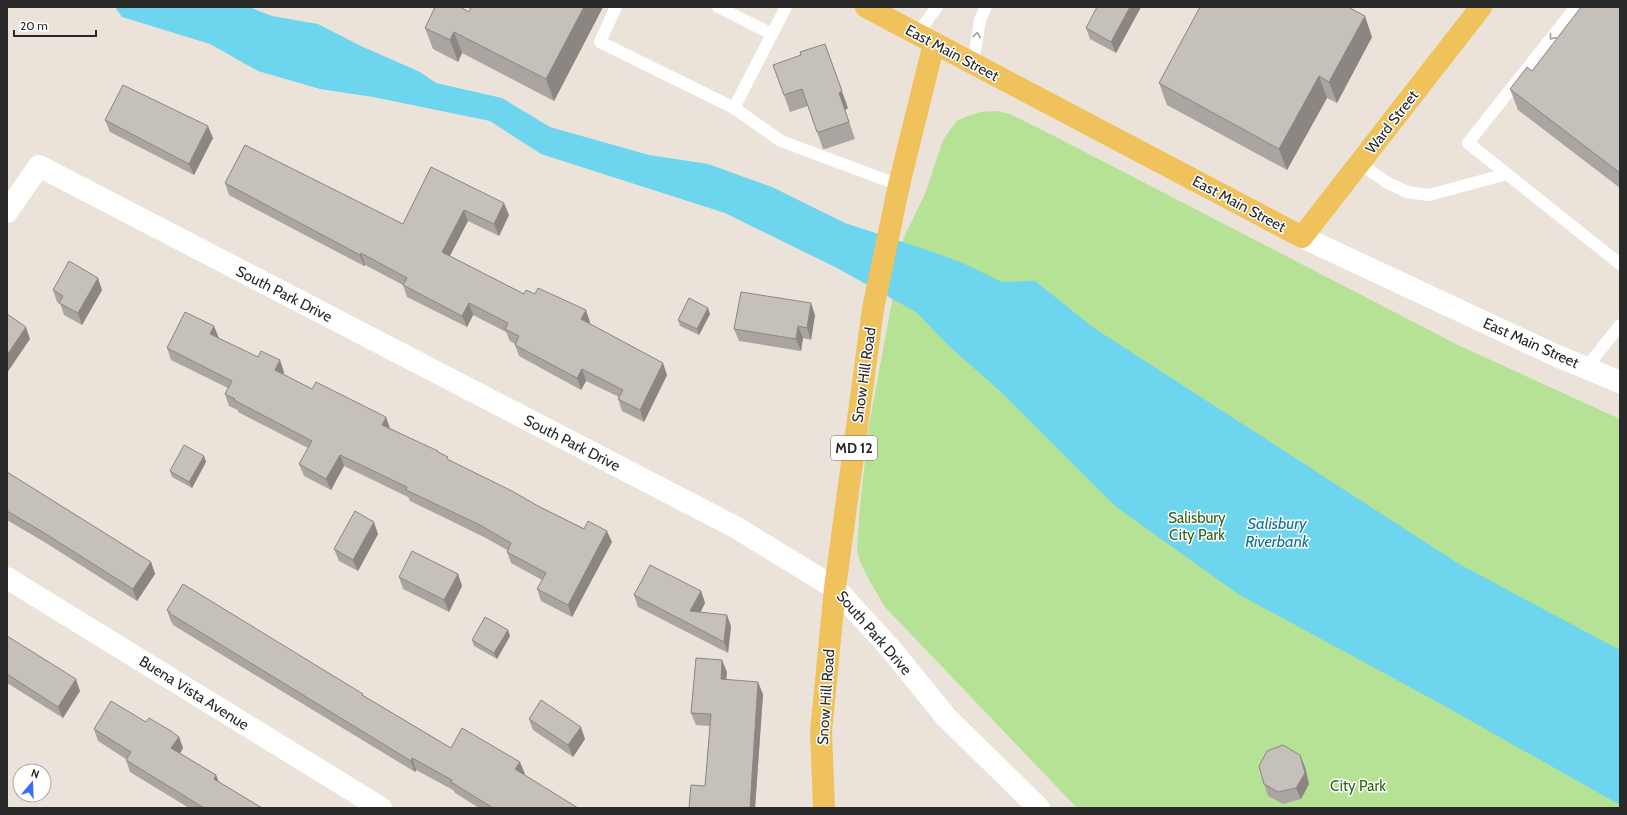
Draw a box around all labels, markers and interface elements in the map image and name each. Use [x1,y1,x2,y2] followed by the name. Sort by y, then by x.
[14,12,96,38] scale bar
[20,18,48,33] text: 20 m
[902,21,1002,85] street label: East Main Street
[972,32,981,38] one-way arrow
[1549,33,1556,40] one-way arrow
[1362,87,1422,157] street label: Ward Street
[1189,172,1289,236] street label: East Main Street
[233,262,335,326] street label: South Park Drive
[1480,314,1582,372] street label: East Main Street
[848,326,880,424] street label: Snow Hill Road
[521,411,623,475] street label: South Park Drive
[831,436,877,460] road number: MD 12
[1168,509,1226,544] park label: Salisbury City Park
[1245,514,1310,551] water label: Salisbury Riverbank
[833,587,916,679] street label: South Park Drive
[814,648,838,746] street label: Snow Hill Road
[136,652,252,734] street label: Buena Vista Avenue
[12,763,52,803] north arrow
[29,766,41,781] text: N
[1330,777,1386,795] park label: City Park

